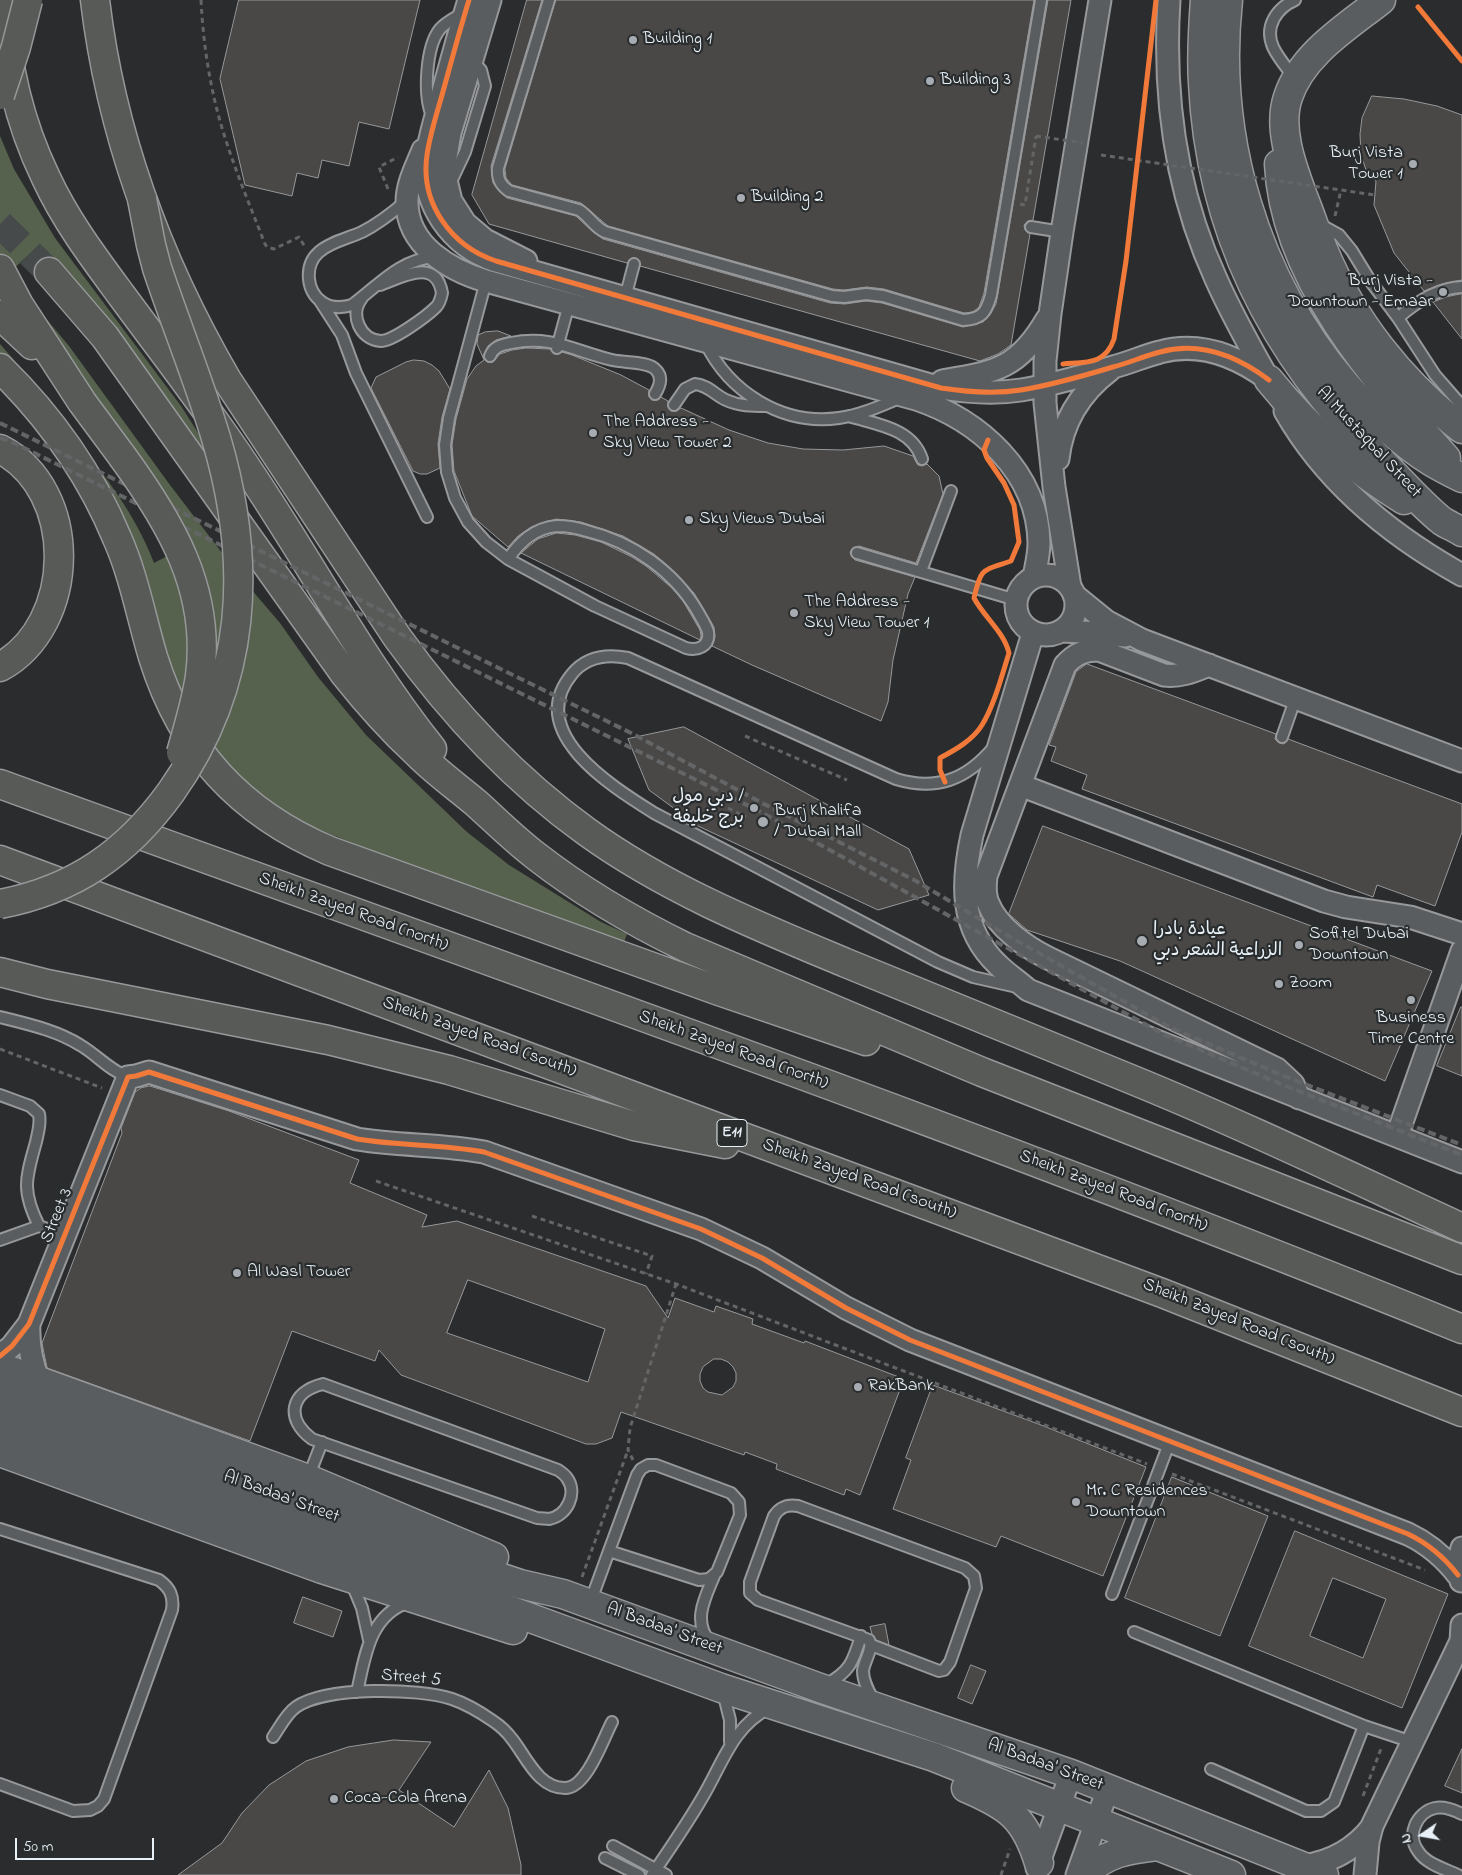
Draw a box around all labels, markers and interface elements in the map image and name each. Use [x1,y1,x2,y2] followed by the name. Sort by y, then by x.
[643,29,712,51] place label: Building 1
[627,34,639,46] marker: Building 1
[940,70,1011,92] place label: Building 3
[924,75,936,87] marker: Building 3
[1329,143,1403,186] place label: Burj Vista Tower 1
[1407,158,1419,170] marker: Burj Vista Tower 1
[751,187,823,209] place label: Building 2
[735,192,747,204] marker: Building 2
[1288,271,1433,314] place label: Burj Vista - Downtown - Emaar
[1437,286,1449,298] marker: Burj Vista - Downtown - Emaar
[1311,383,1425,503] street label: Al Mustaqbal Street
[603,412,732,454] place label: The Address - Sky View Tower 2
[587,427,599,439] marker: The Address - Sky View Tower 2
[699,509,825,531] place label: Sky Views Dubai
[683,514,695,526] marker: Sky Views Dubai
[804,592,930,634] place label: The Address - Sky View Tower 1
[788,607,800,619] marker: The Address - Sky View Tower 1
[672,787,744,830] place label: دبي مول / برج خليفة
[774,801,861,844] place label: Burj Khalifa / Dubai Mall
[748,802,760,814] marker: دبي مول / برج خليفة
[756,815,770,829] marker: Burj Khalifa / Dubai Mall
[255,869,451,957] street label: Sheikh Zayed Road (north)
[1153,920,1282,962] place label: عيادة بادرا الزراعية الشعر دبي
[1309,924,1409,966] place label: Sofitel Dubai Downtown
[1135,934,1149,948] marker: عيادة بادرا الزراعية الشعر دبي
[1293,939,1305,951] marker: Sofitel Dubai Downtown
[1289,973,1332,995] place label: Zoom
[1273,978,1285,990] marker: Zoom
[379,993,579,1083] street label: Sheikh Zayed Road (south)
[1405,994,1417,1006] marker: Business Time Centre
[635,1007,831,1095] street label: Sheikh Zayed Road (north)
[1368,1008,1454,1050] place label: Business Time Centre
[717,1120,747,1146] road number: E11
[759,1135,959,1225] street label: Sheikh Zayed Road (south)
[1016,1146,1210,1238] street label: Sheikh Zayed Road (north)
[37,1185,79,1247] street label: Street 3
[247,1262,350,1284] place label: Al Wasl Tower
[231,1267,243,1279] marker: Al Wasl Tower
[1139,1275,1337,1371] street label: Sheikh Zayed Road (south)
[868,1376,934,1398] place label: RakBank
[852,1381,864,1393] marker: RakBank
[220,1467,342,1529] street label: Al Badaa' Street
[1086,1481,1208,1524] place label: Mr. C Residences Downtown
[1070,1496,1082,1508] marker: Mr. C Residences Downtown
[603,1599,725,1661] street label: Al Badaa' Street
[380,1666,442,1692] street label: Street 5
[984,1735,1106,1797] street label: Al Badaa' Street
[344,1788,467,1810] place label: Coca-Cola Arena
[328,1793,340,1805] marker: Coca-Cola Arena
[1397,1810,1447,1860] north arrow
[18,1828,156,1860] scale bar
[1396,1831,1418,1845] text: N
[23,1836,53,1858] text: 50 m

